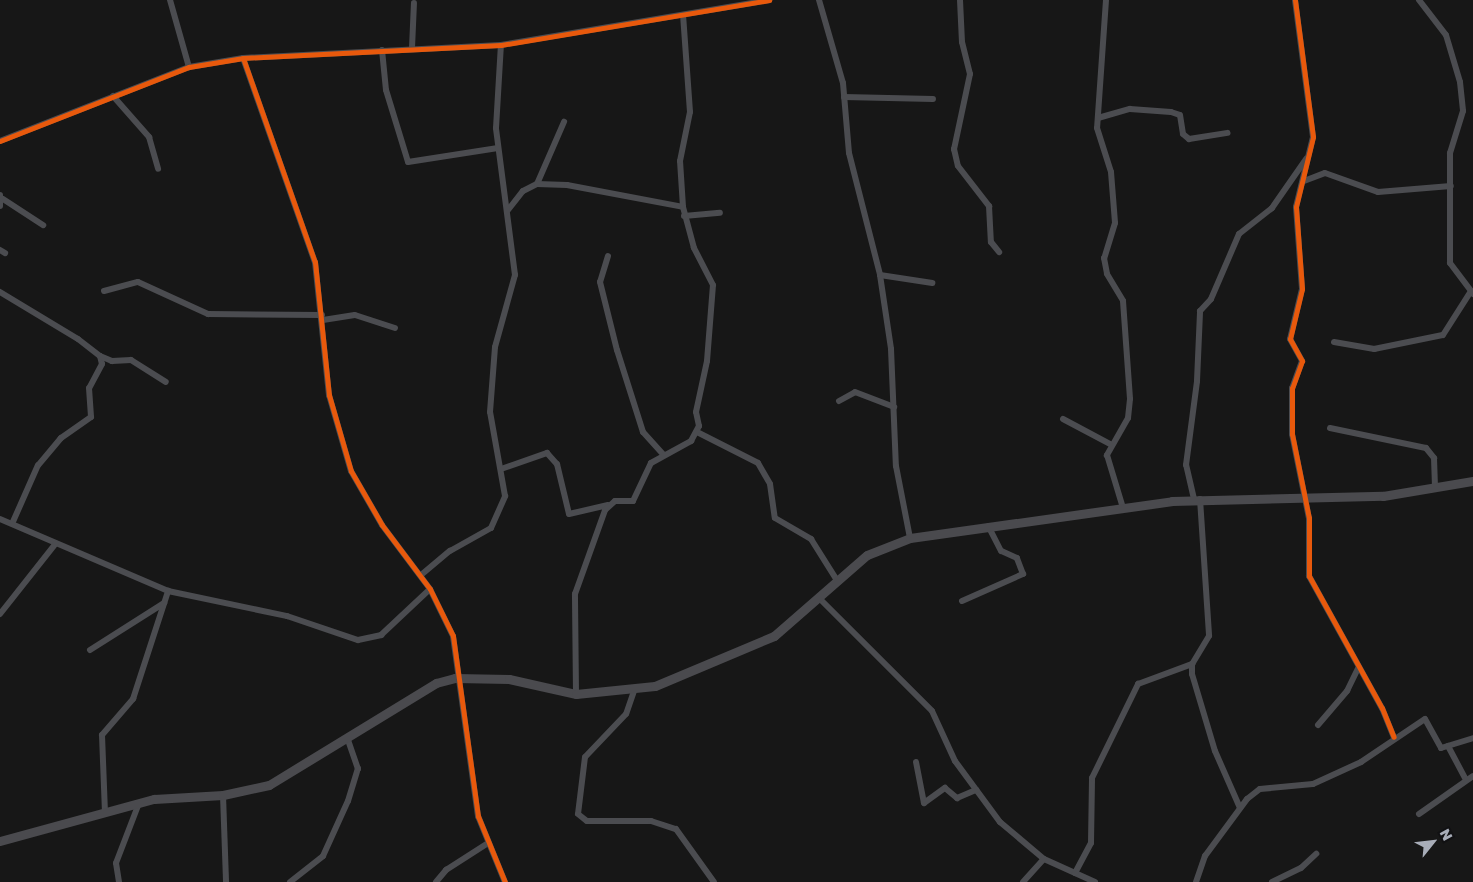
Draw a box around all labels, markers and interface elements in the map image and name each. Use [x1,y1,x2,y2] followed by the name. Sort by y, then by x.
[1408,817,1458,867] north arrow
[1437,826,1457,843] text: N

